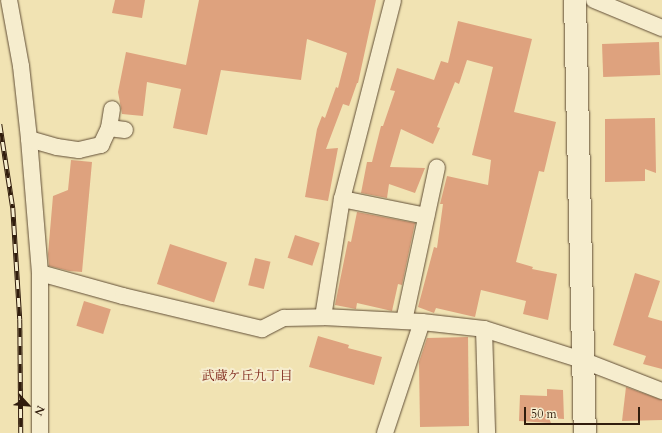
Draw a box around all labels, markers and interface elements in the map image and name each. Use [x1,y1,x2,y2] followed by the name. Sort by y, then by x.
[202,368,292,384] district label: 武蔵ケ丘九丁目
[8,385,48,425] north arrow
[526,399,642,425] scale bar
[30,403,48,418] text: N
[531,406,557,422] text: 50 m

